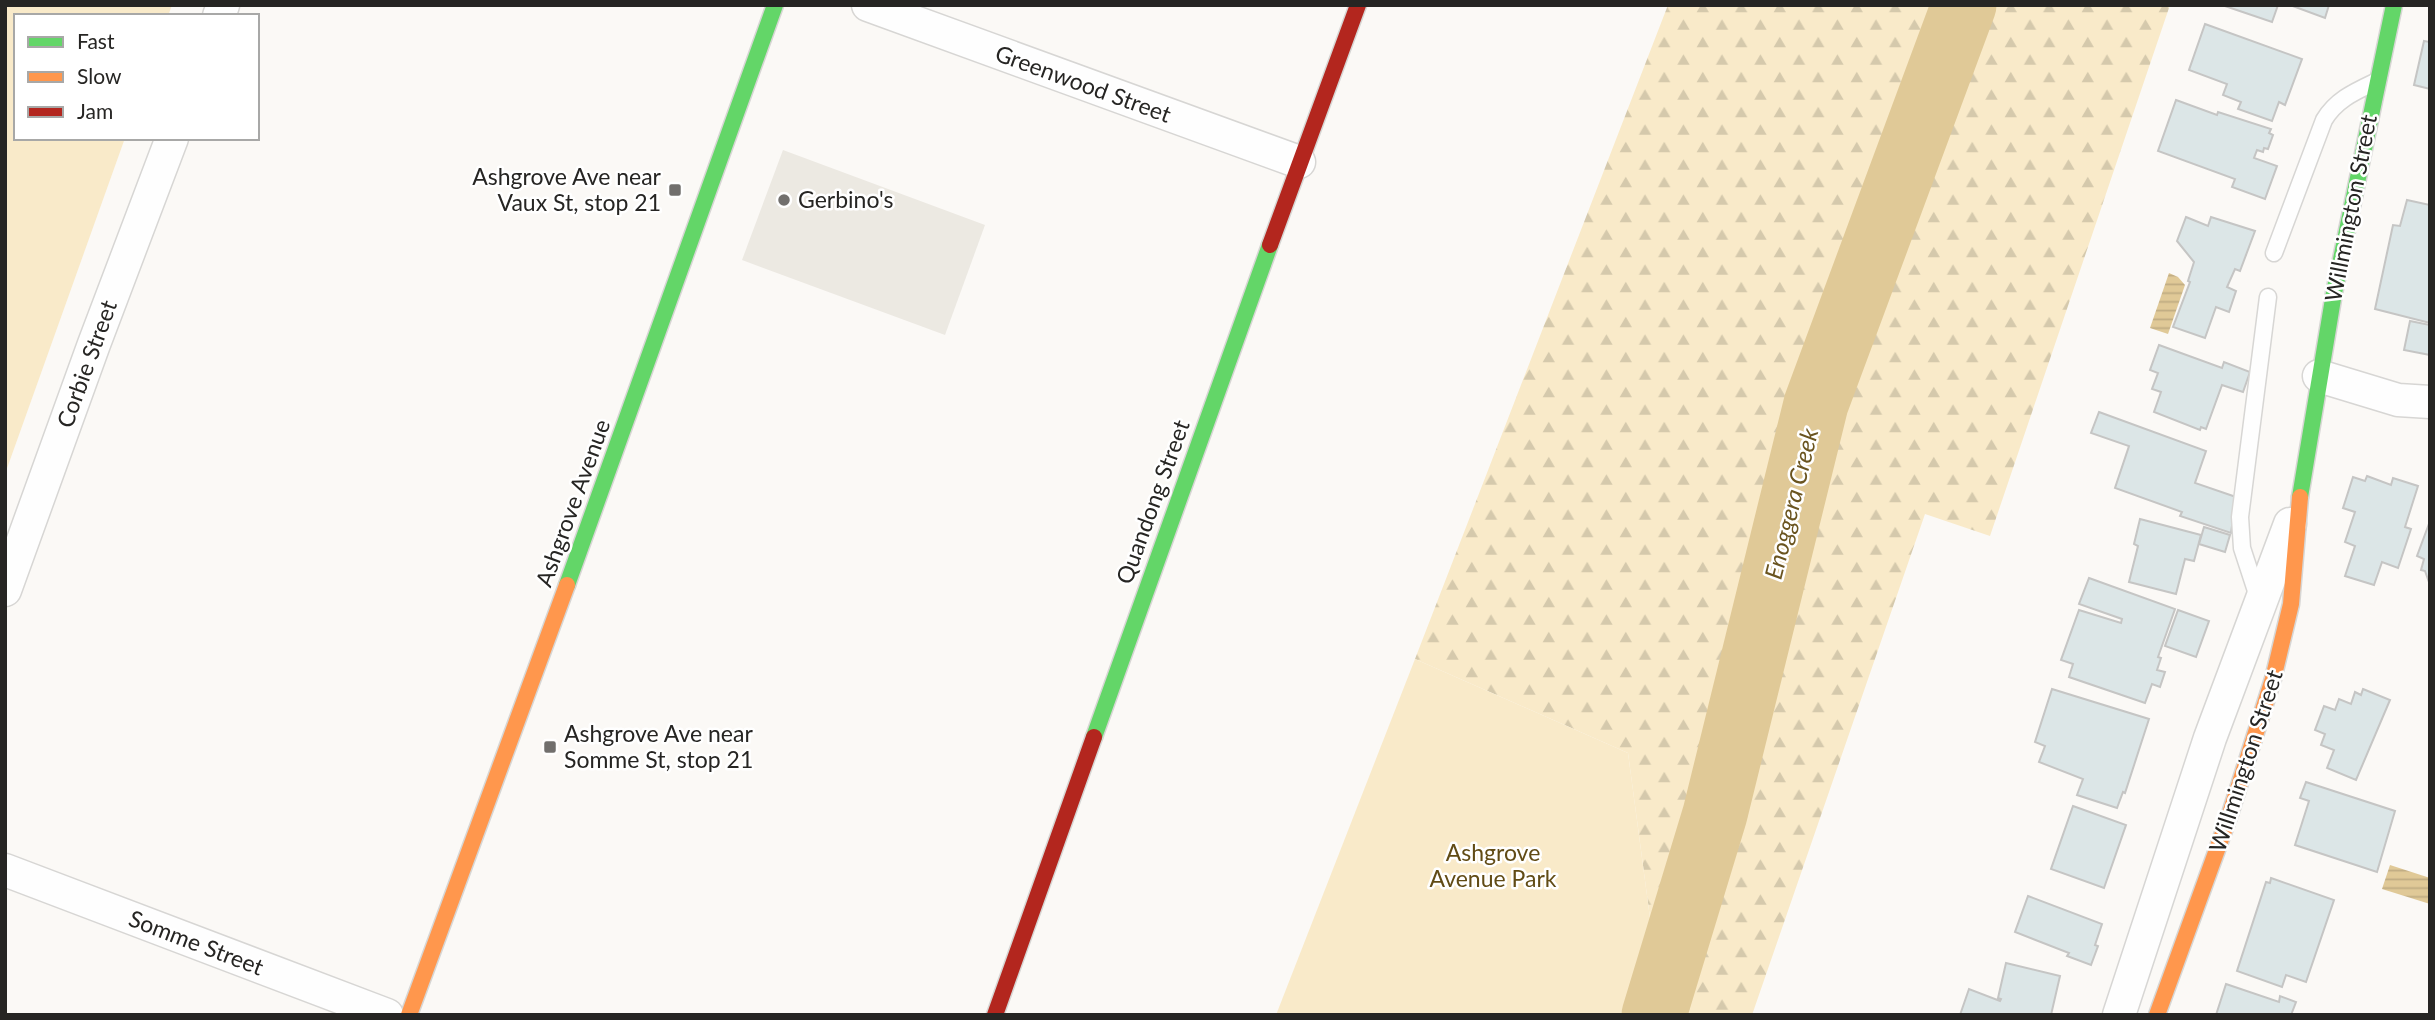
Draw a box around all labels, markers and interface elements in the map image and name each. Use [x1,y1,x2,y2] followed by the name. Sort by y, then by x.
[14,14,259,140] legend
[77,28,115,53] text: Fast
[992,38,1176,128] street label: Greenwood Street
[77,63,122,88] text: Slow
[77,98,113,123] text: Jam
[2318,111,2382,304] street label: Willmington Street
[472,162,662,216] place label: Ashgrove Ave near Vaux St, stop 21
[667,182,683,198] marker: Ashgrove Ave near Vaux St, stop 21
[798,185,893,213] place label: Gerbino's
[776,192,792,208] marker: Gerbino's
[50,295,122,431] street label: Corbie Street
[529,415,615,590] street label: Ashgrove Avenue
[1109,415,1195,587] street label: Quandong Street
[1758,425,1823,582] water label: Enoggera Creek
[2202,665,2288,855] street label: Willmington Street
[564,719,753,773] place label: Ashgrove Ave near Somme St, stop 21
[542,739,558,755] marker: Ashgrove Ave near Somme St, stop 21
[1430,838,1557,892] park label: Ashgrove Avenue Park
[125,904,268,981] street label: Somme Street

